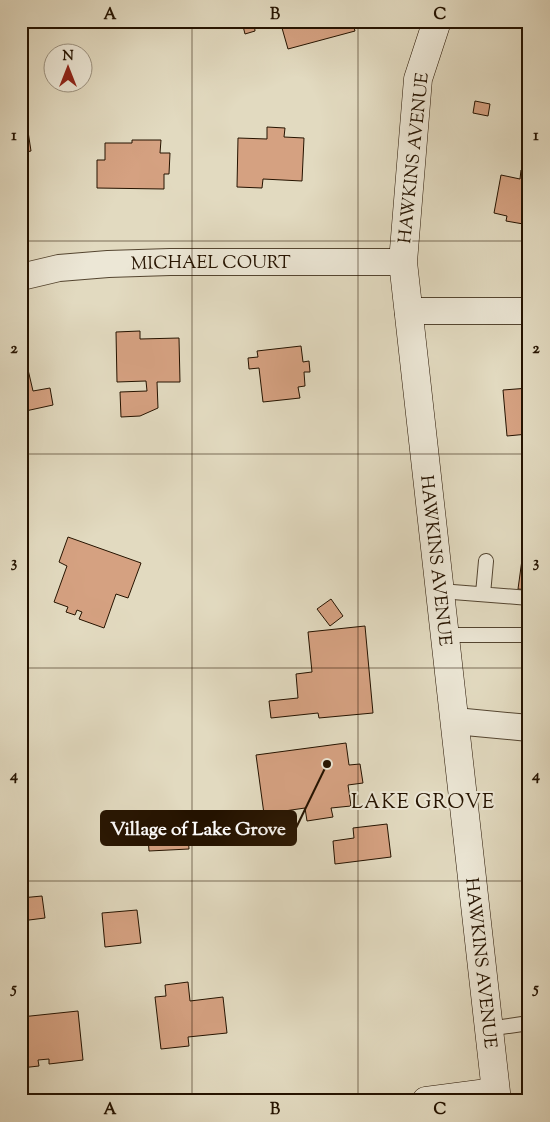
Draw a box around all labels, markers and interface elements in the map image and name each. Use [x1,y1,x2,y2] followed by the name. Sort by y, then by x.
[104,4,117,27] text: A
[270,4,280,27] text: B
[434,4,447,27] text: C
[42,42,92,92] north arrow
[62,47,74,67] text: N
[393,71,437,245] street label: HAWKINS AVENUE
[11,125,17,148] text: 1
[533,125,539,148] text: 1
[130,251,291,278] street label: MICHAEL COURT
[10,338,18,361] text: 2
[532,338,540,361] text: 2
[412,474,457,648] street label: HAWKINS AVENUE
[11,552,18,575] text: 3
[533,552,540,575] text: 3
[9,765,18,788] text: 4
[531,765,540,788] text: 4
[351,789,495,818] district label: LAKE GROVE
[101,811,296,845] callout: Village of Lake Grove
[110,817,286,844] text: Village of Lake Grove
[457,876,502,1050] street label: HAWKINS AVENUE
[9,978,17,1001] text: 5
[531,978,539,1001] text: 5
[104,1099,117,1122] text: A
[270,1099,280,1122] text: B
[434,1099,447,1122] text: C

